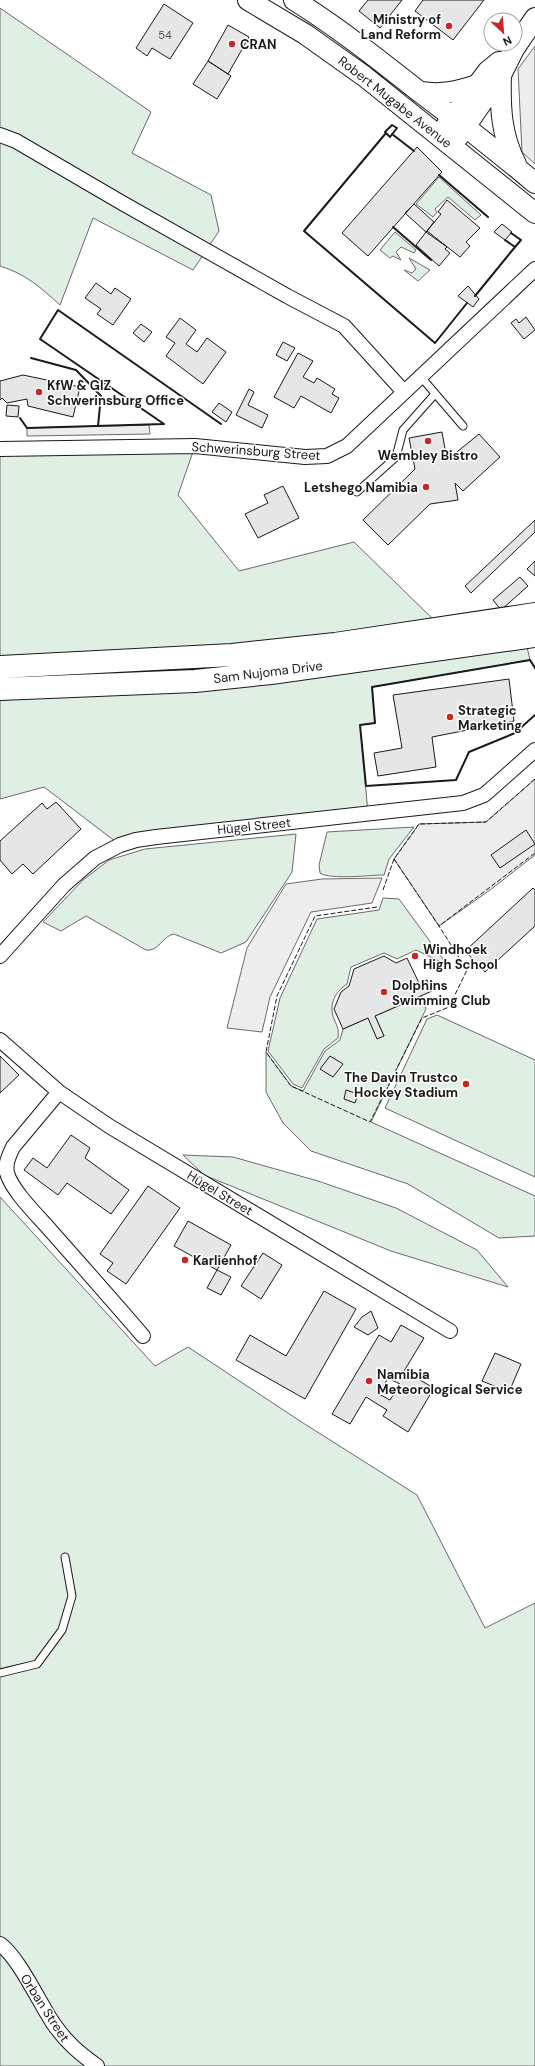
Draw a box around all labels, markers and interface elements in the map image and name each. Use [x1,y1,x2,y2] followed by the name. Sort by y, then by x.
[361,11,441,43] place label: Ministry of Land Reform
[483,12,523,52] north arrow
[444,21,454,31] marker: Ministry of Land Reform
[158,28,172,42] house number: 54
[501,33,514,49] text: N
[240,36,277,53] place label: CRAN
[227,39,237,49] marker: CRAN
[335,52,455,152] street label: Robert Mugabe Avenue
[47,377,184,409] place label: KfW & GIZ Schwerinsburg Office
[34,387,44,397] marker: KfW & GIZ Schwerinsburg Office
[423,436,433,446] marker: Wembley Bistro
[191,438,321,464] street label: Schwerinsburg Street
[378,447,478,464] place label: Wembley Bistro
[304,479,418,496] place label: Letshego Namibia
[421,482,431,492] marker: Letshego Namibia
[212,657,324,687] street label: Sam Nujoma Drive
[458,702,522,734] place label: Strategic Marketing
[445,712,455,722] marker: Strategic Marketing
[216,814,292,838] street label: Hügel Street
[423,941,498,973] place label: Windhoek High School
[410,951,420,961] marker: Windhoek High School
[392,977,491,1009] place label: Dolphins Swimming Club
[379,987,389,997] marker: Dolphins Swimming Club
[344,1069,458,1101] place label: The Davin Trustco Hockey Stadium
[461,1079,471,1089] marker: The Davin Trustco Hockey Stadium
[184,1167,256,1219] street label: Hügel Street
[193,1252,258,1269] place label: Karlienhof
[180,1255,190,1265] marker: Karlienhof
[377,1366,523,1398] place label: Namibia Meteorological Service
[364,1376,374,1386] marker: Namibia Meteorological Service
[17,1971,73,2045] street label: Orban Street

